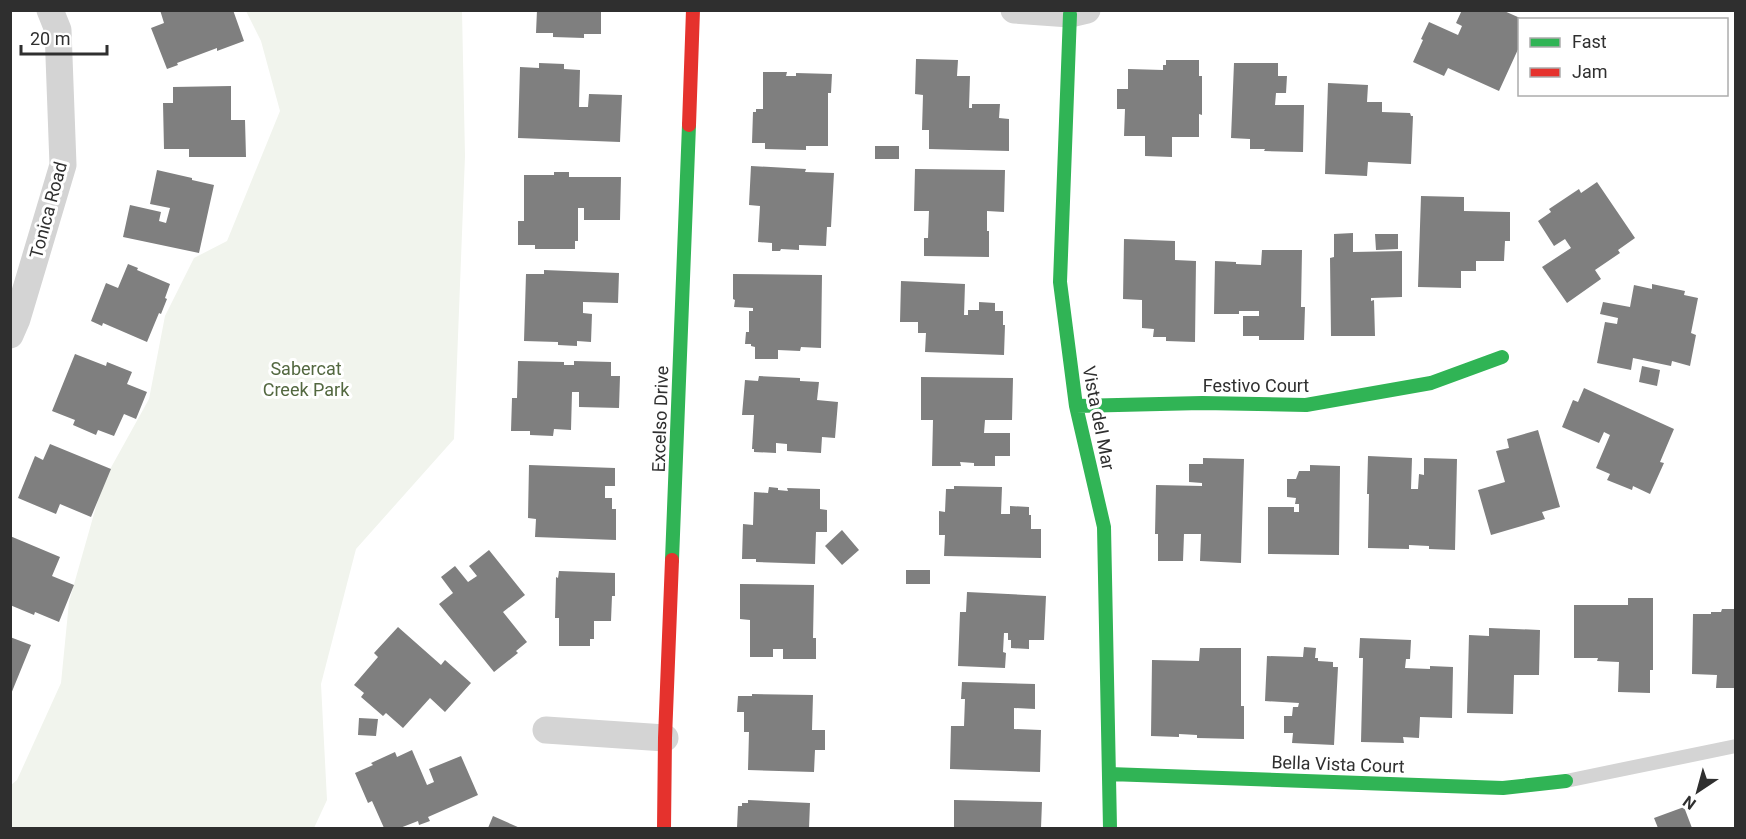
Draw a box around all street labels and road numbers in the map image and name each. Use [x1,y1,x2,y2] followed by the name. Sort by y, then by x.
[25,159,71,261] street label: Tonica Road
[1079,364,1119,472] street label: Vista del Mar
[648,365,672,473] street label: Excelso Drive
[1203,375,1309,396] street label: Festivo Court
[1271,751,1405,777] street label: Bella Vista Court

